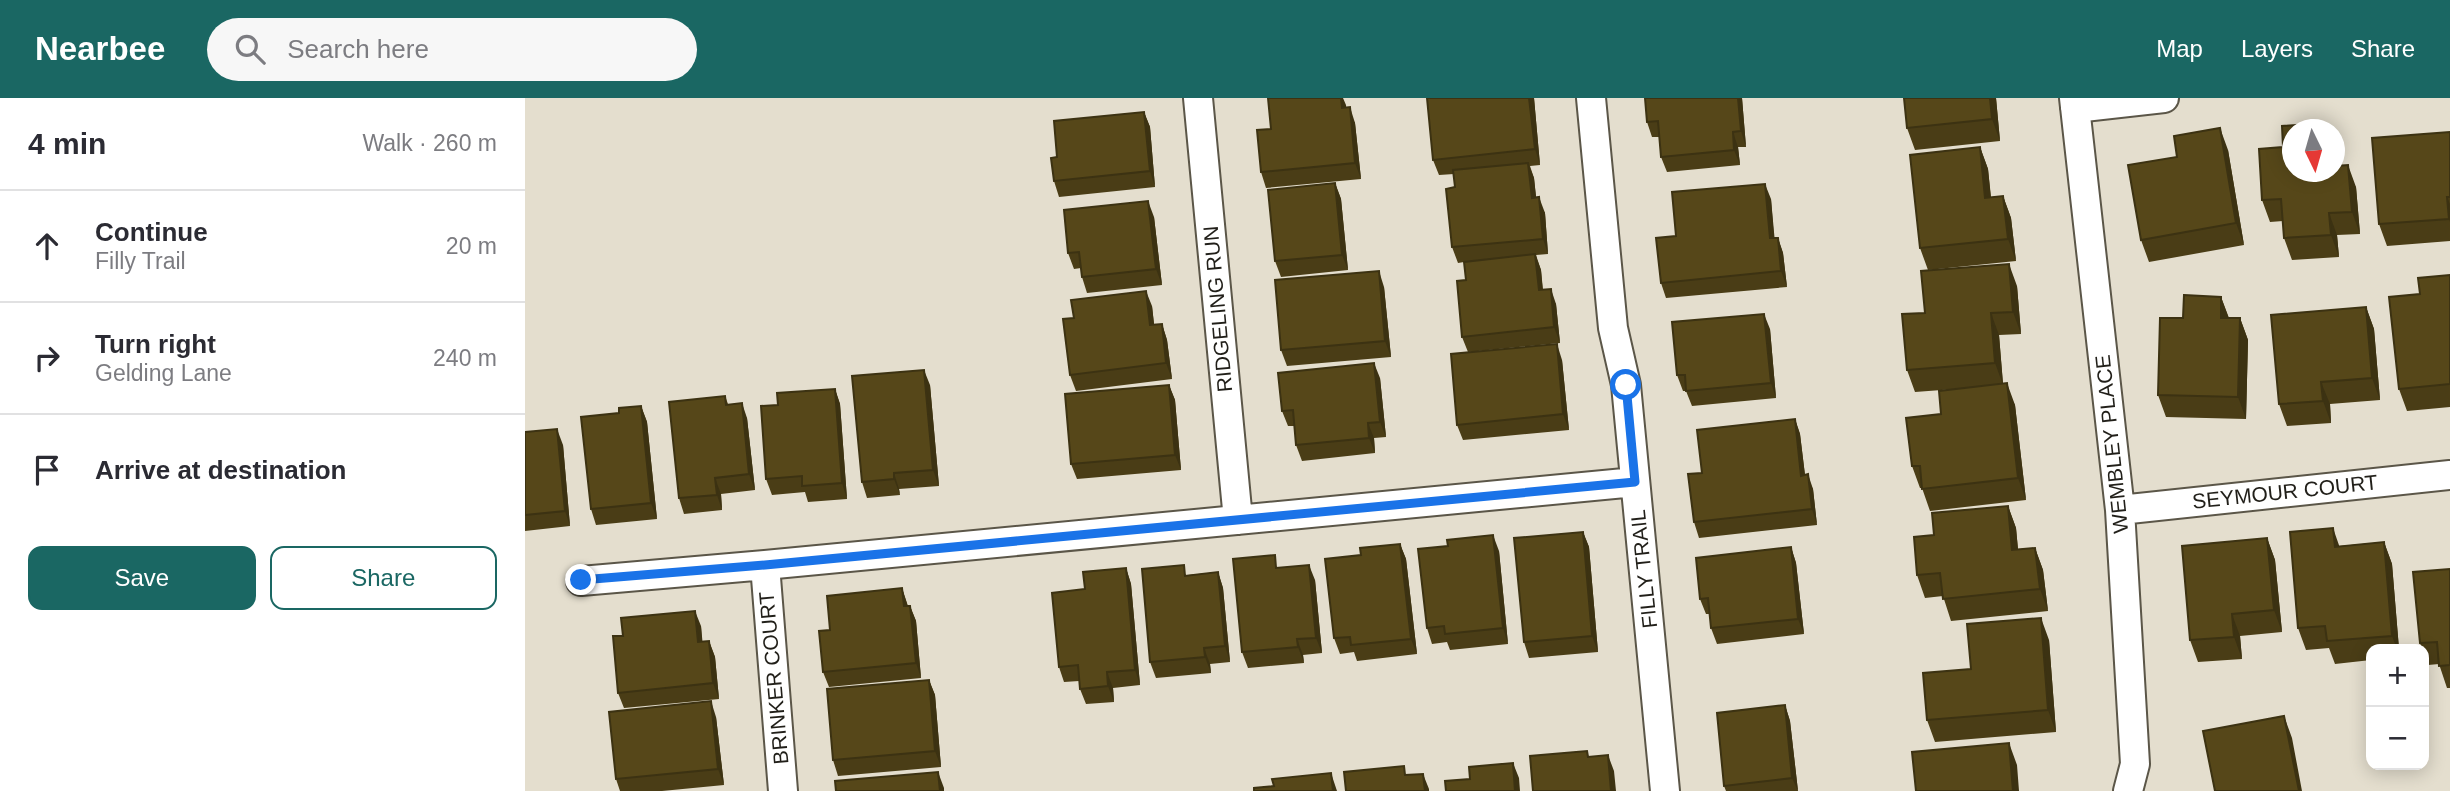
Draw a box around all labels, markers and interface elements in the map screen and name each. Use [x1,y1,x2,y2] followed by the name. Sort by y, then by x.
[207,18,697,81] search box
[35,30,165,67] text: Nearbee
[231,30,269,68] icon: search
[287,34,429,64] text: Search here
[2156,35,2203,62] text: Map
[2241,35,2313,62] text: Layers
[2351,35,2415,62] text: Share
[2282,119,2345,182] north arrow
[28,127,106,160] text: 4 min
[362,130,497,156] text: Walk · 260 m
[95,217,208,247] text: Continue
[1199,225,1236,393] street label: RIDGELING RUN
[28,227,66,265] icon: ahead
[446,233,497,259] text: 20 m
[95,248,186,274] text: Filly Trail
[95,329,216,359] text: Turn right
[28,339,66,377] icon: right
[433,345,497,371] text: 240 m
[2091,354,2132,534] street label: WEMBLEY PLACE
[95,360,232,386] text: Gelding Lane
[1610,369,1641,400] route start
[28,451,66,489] icon: arrive
[95,455,346,485] text: Arrive at destination
[2191,470,2379,513] street label: SEYMOUR COURT
[1626,509,1661,629] street label: FILLY TRAIL
[28,546,256,610] button: Save
[270,546,497,610] button: Share
[565,564,596,595] route end
[754,590,793,765] street label: BRINKER COURT
[2366,644,2429,770] map controls
[2366,644,2429,707] button: +
[2366,707,2429,770] button: −

